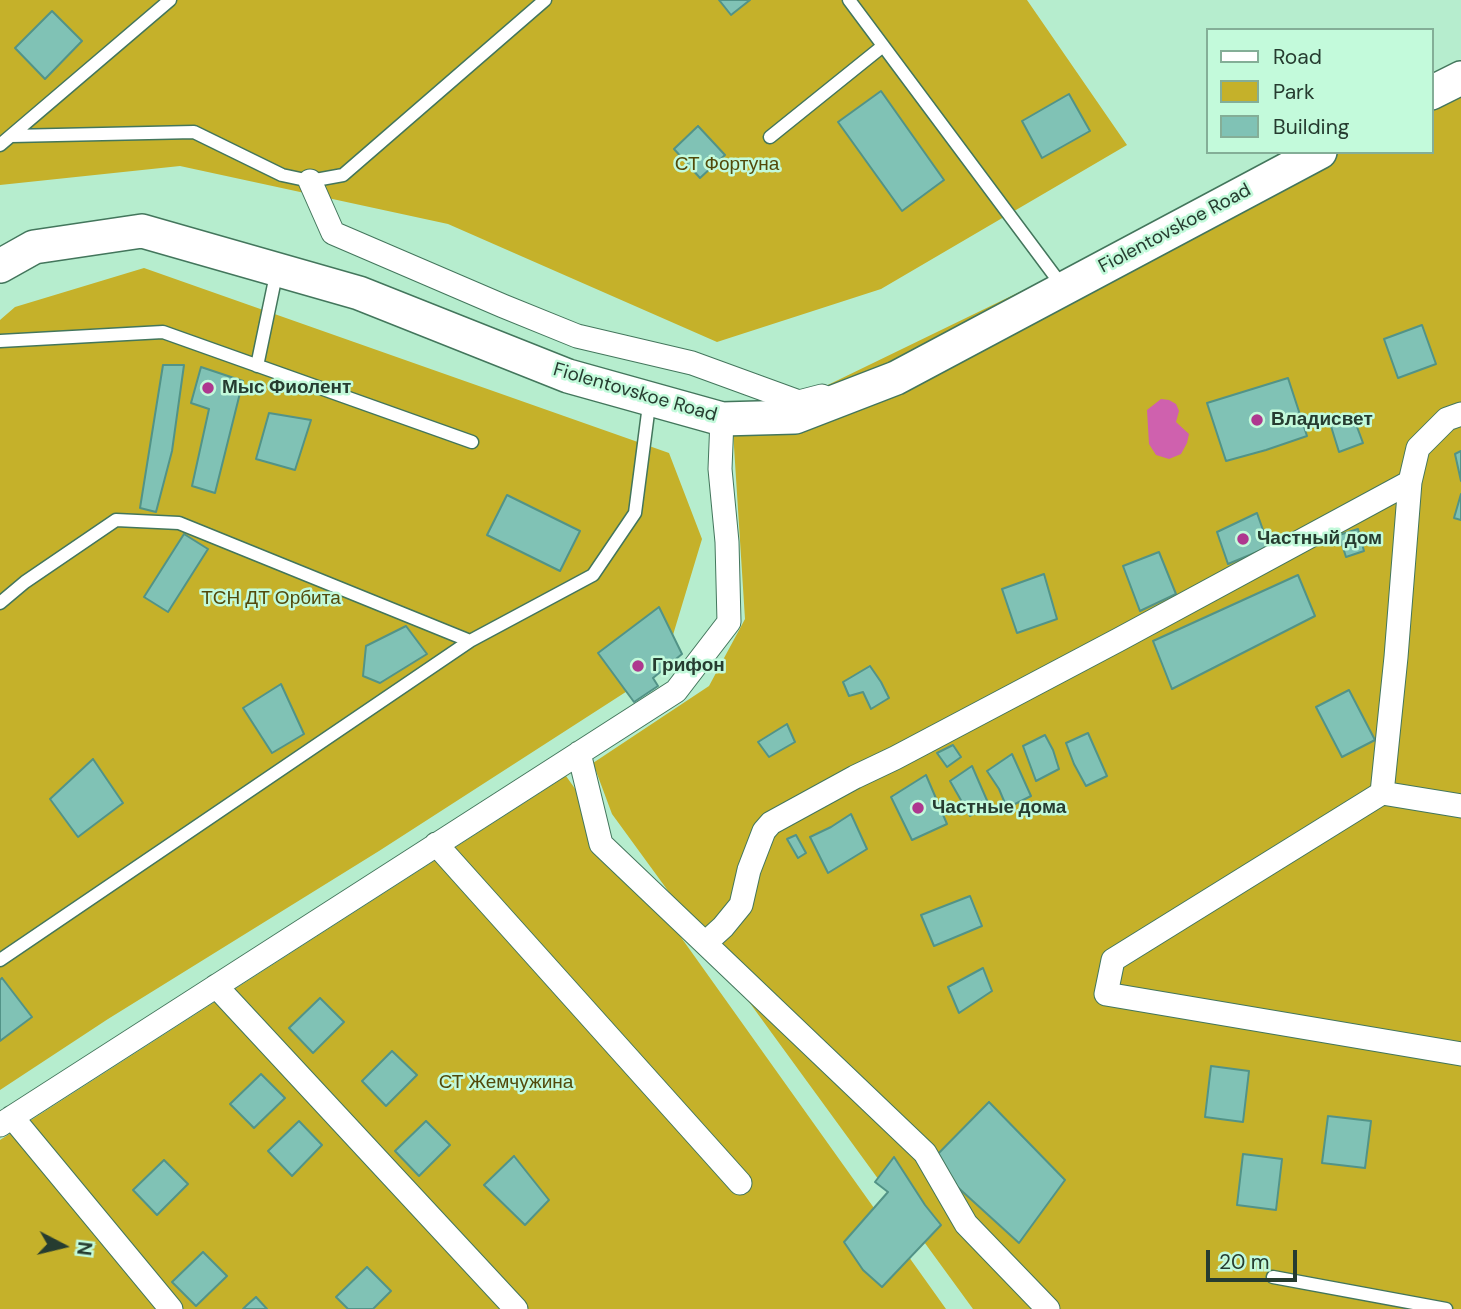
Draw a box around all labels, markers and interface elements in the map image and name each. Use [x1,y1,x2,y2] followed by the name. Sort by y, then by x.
[1206,28,1433,154] legend
[1273,43,1322,71] text: Road
[1273,78,1314,106] text: Park
[1273,113,1349,141] text: Building
[675,154,779,176] park label: СТ Фортуна
[1095,179,1255,279] street label: Fiolentovskoe Road
[551,359,719,427] street label: Fiolentovskoe Road
[222,377,351,399] place label: Мыс Фиолент
[200,380,216,396] marker: Мыс Фиолент
[1271,409,1373,431] place label: Владисвет
[1249,412,1265,428] marker: Владисвет
[1257,528,1382,550] place label: Частный дом
[1235,531,1251,547] marker: Частный дом
[201,588,341,610] park label: ТСН ДТ Орбита
[652,655,725,677] place label: Грифон
[630,658,646,674] marker: Грифон
[932,797,1066,819] place label: Частные дома
[910,800,926,816] marker: Частные дома
[439,1072,573,1094] park label: СТ Жемчужина
[28,1211,98,1281] north arrow
[1209,1236,1300,1280] scale bar
[71,1240,98,1257] text: N
[1219,1248,1270,1276] text: 20 m

